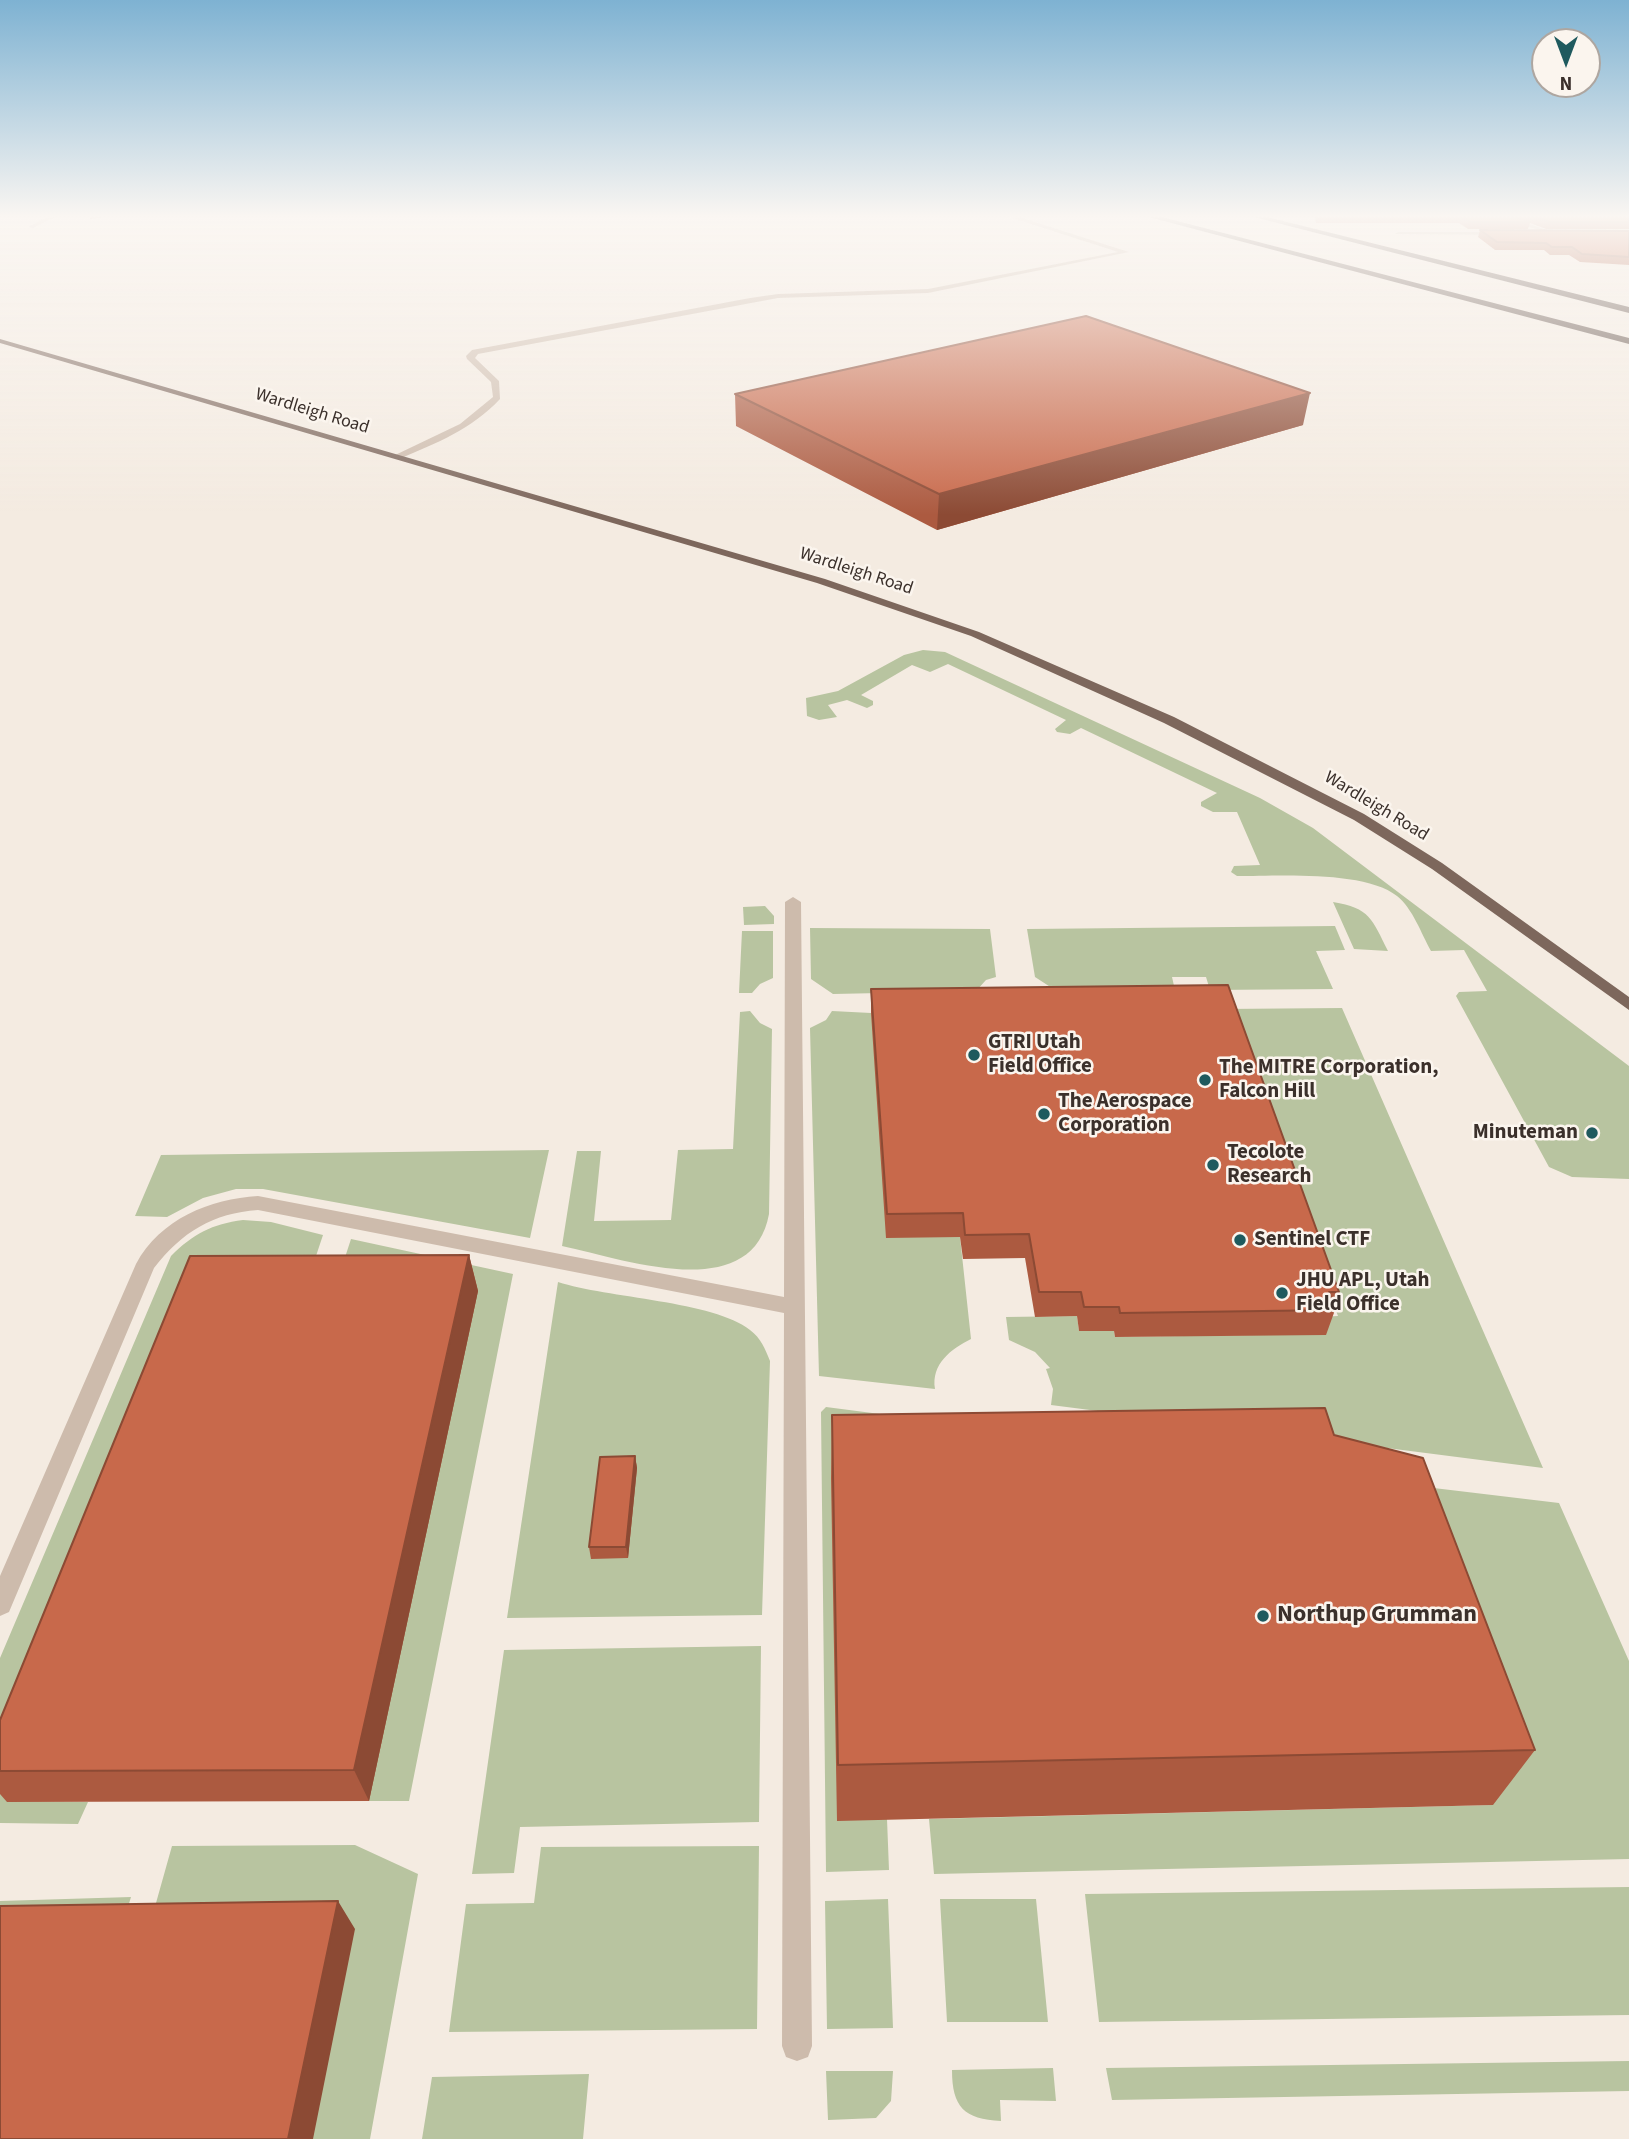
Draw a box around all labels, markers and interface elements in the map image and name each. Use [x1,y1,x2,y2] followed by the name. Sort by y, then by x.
[1531,28,1601,98] north arrow
[1560,69,1572,96] text: N
[252,384,372,440] street label: Wardleigh Road
[797,543,915,601] street label: Wardleigh Road
[1320,767,1432,847] street label: Wardleigh Road
[988,1030,1092,1080] place label: GTRI Utah Field Office
[966,1047,982,1063] marker: GTRI Utah Field Office
[1219,1055,1439,1105] place label: The MITRE Corporation, Falcon Hill
[1197,1072,1213,1088] marker: The MITRE Corporation, Falcon Hill
[1058,1089,1192,1139] place label: The Aerospace Corporation
[1036,1106,1052,1122] marker: The Aerospace Corporation
[1473,1120,1578,1146] place label: Minuteman
[1584,1125,1600,1141] marker: Minuteman
[1227,1140,1312,1190] place label: Tecolote Research
[1205,1157,1221,1173] marker: Tecolote Research
[1254,1227,1370,1253] place label: Sentinel CTF
[1232,1232,1248,1248] marker: Sentinel CTF
[1296,1268,1430,1318] place label: JHU APL, Utah Field Office
[1274,1285,1290,1301] marker: JHU APL, Utah Field Office
[1277,1602,1477,1630] place label: Northup Grumman
[1255,1608,1271,1624] marker: Northup Grumman

